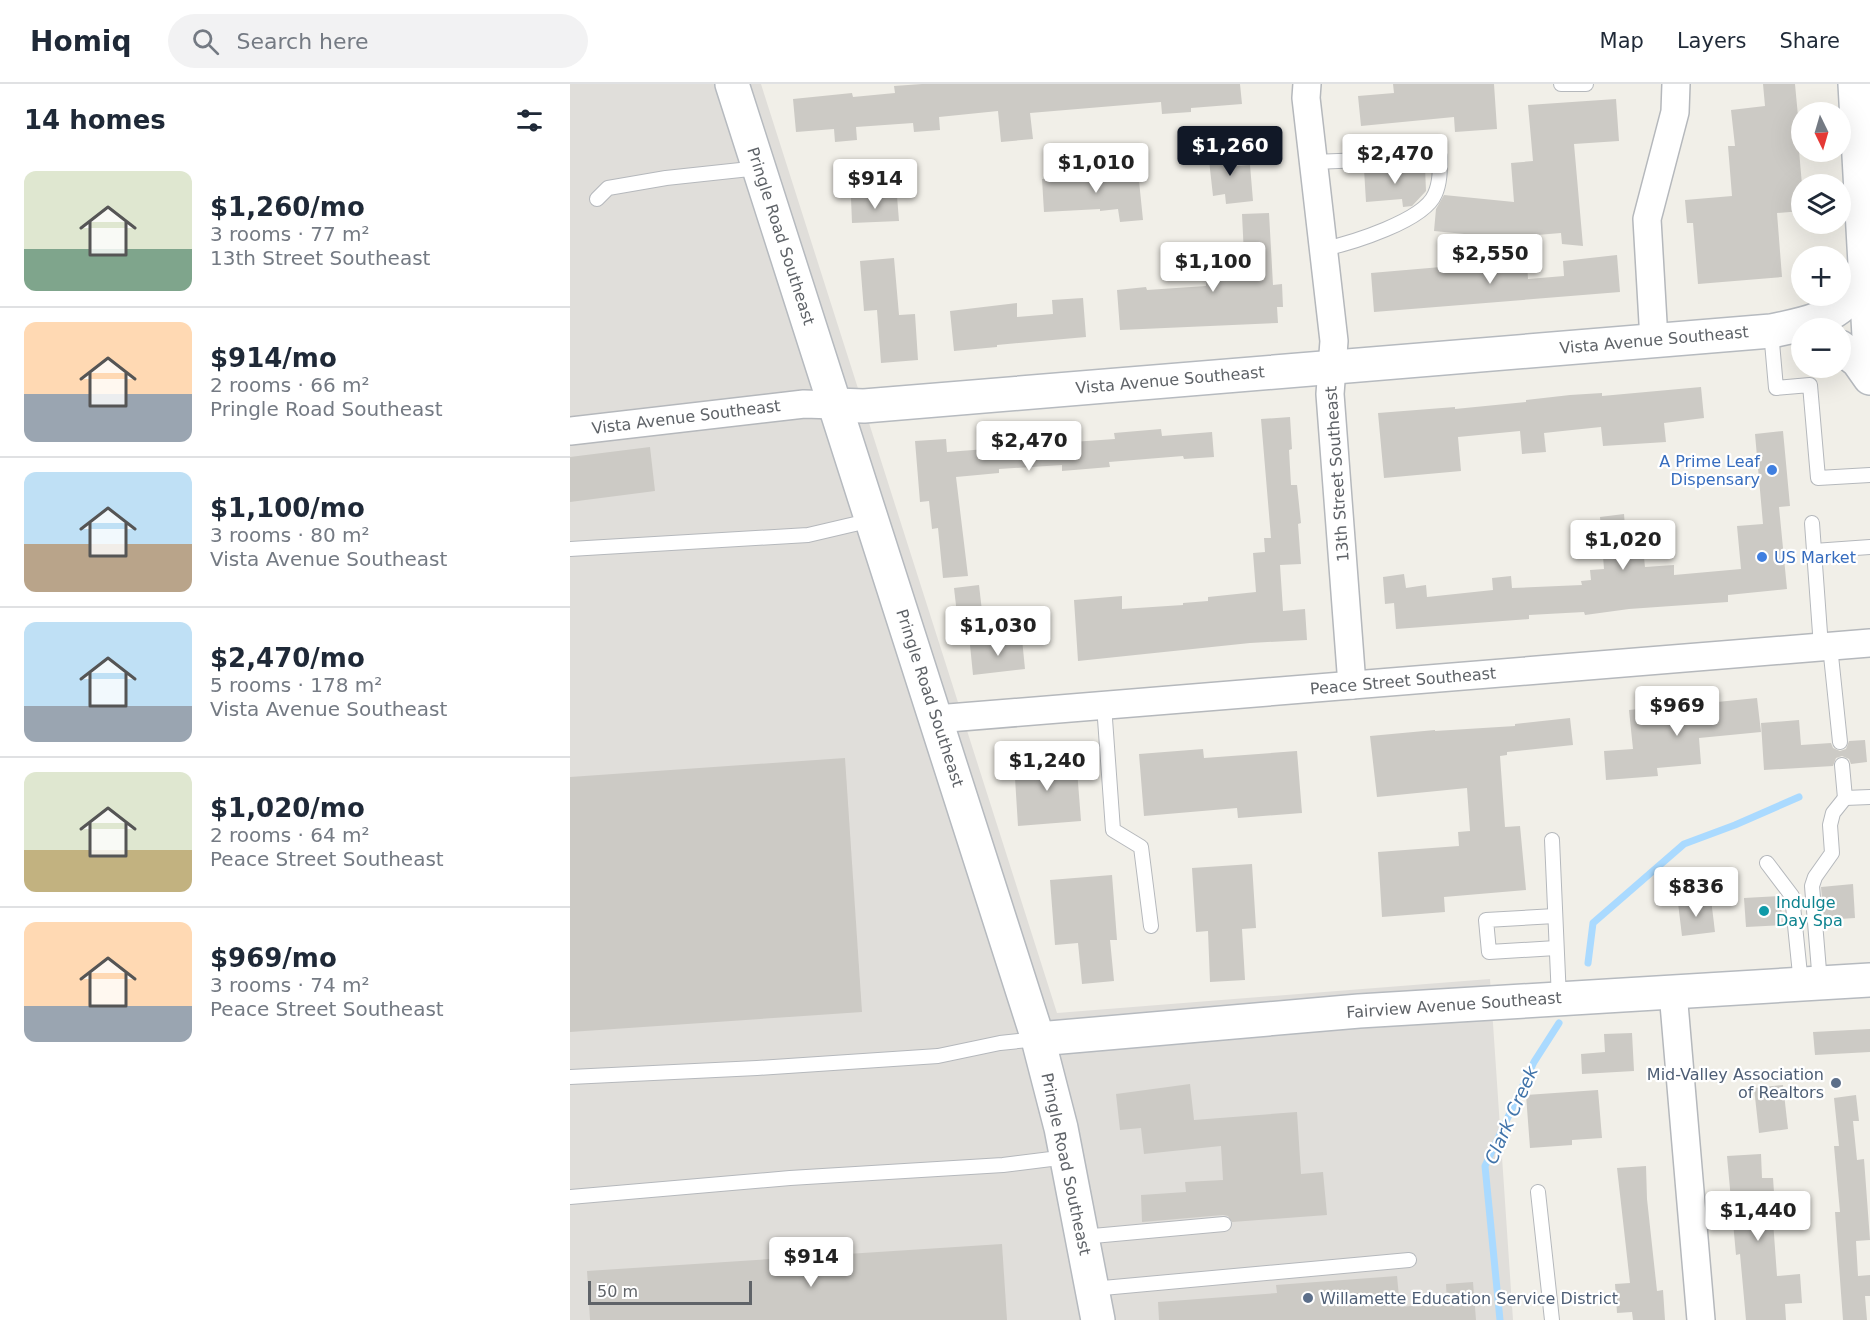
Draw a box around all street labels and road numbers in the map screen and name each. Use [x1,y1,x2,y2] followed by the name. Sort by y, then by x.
[743,145,819,327] street label: Pringle Road Southeast
[1559,322,1749,358] street label: Vista Avenue Southeast
[1075,362,1265,398] street label: Vista Avenue Southeast
[1321,385,1353,563] street label: 13th Street Southeast
[591,396,781,438] street label: Vista Avenue Southeast
[892,607,968,789] street label: Pringle Road Southeast
[1309,663,1497,699] street label: Peace Street Southeast
[1346,988,1562,1022] street label: Fairview Avenue Southeast
[1037,1071,1095,1257] street label: Pringle Road Southeast

